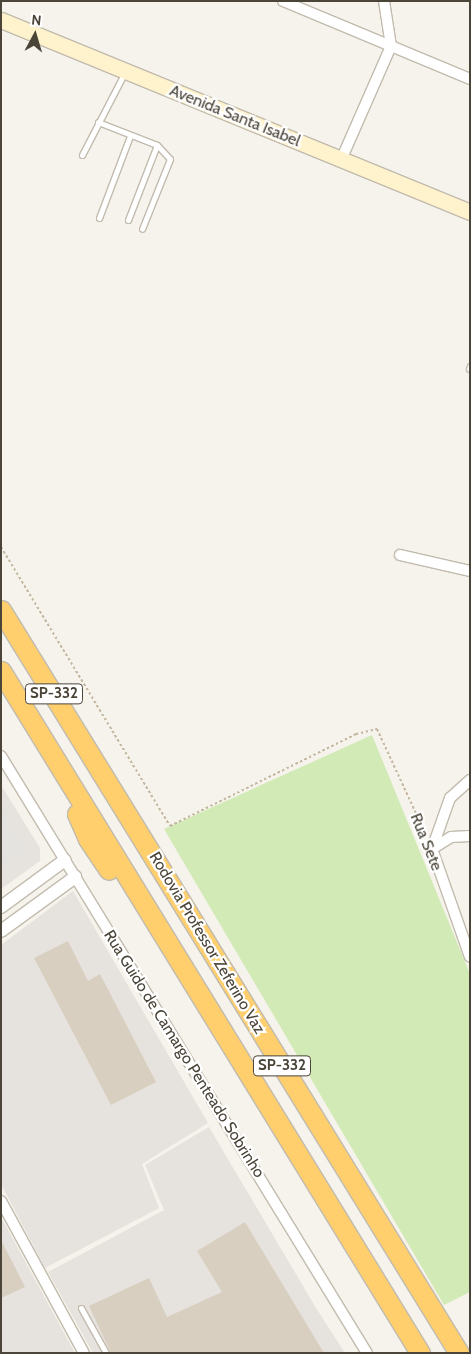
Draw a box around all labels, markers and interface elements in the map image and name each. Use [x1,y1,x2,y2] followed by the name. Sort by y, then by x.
[10,10,60,60] north arrow
[31,11,42,30] text: N
[167,81,303,151] street label: Avenida Santa Isabel
[24,682,84,706] road number: SP-332
[406,811,446,873] street label: Rua Sete
[145,849,269,1037] street label: Rodovia Professor Zeferino Vaz
[99,927,269,1181] street label: Rua Guido de Camargo Penteado Sobrinho
[252,1054,312,1078] road number: SP-332

